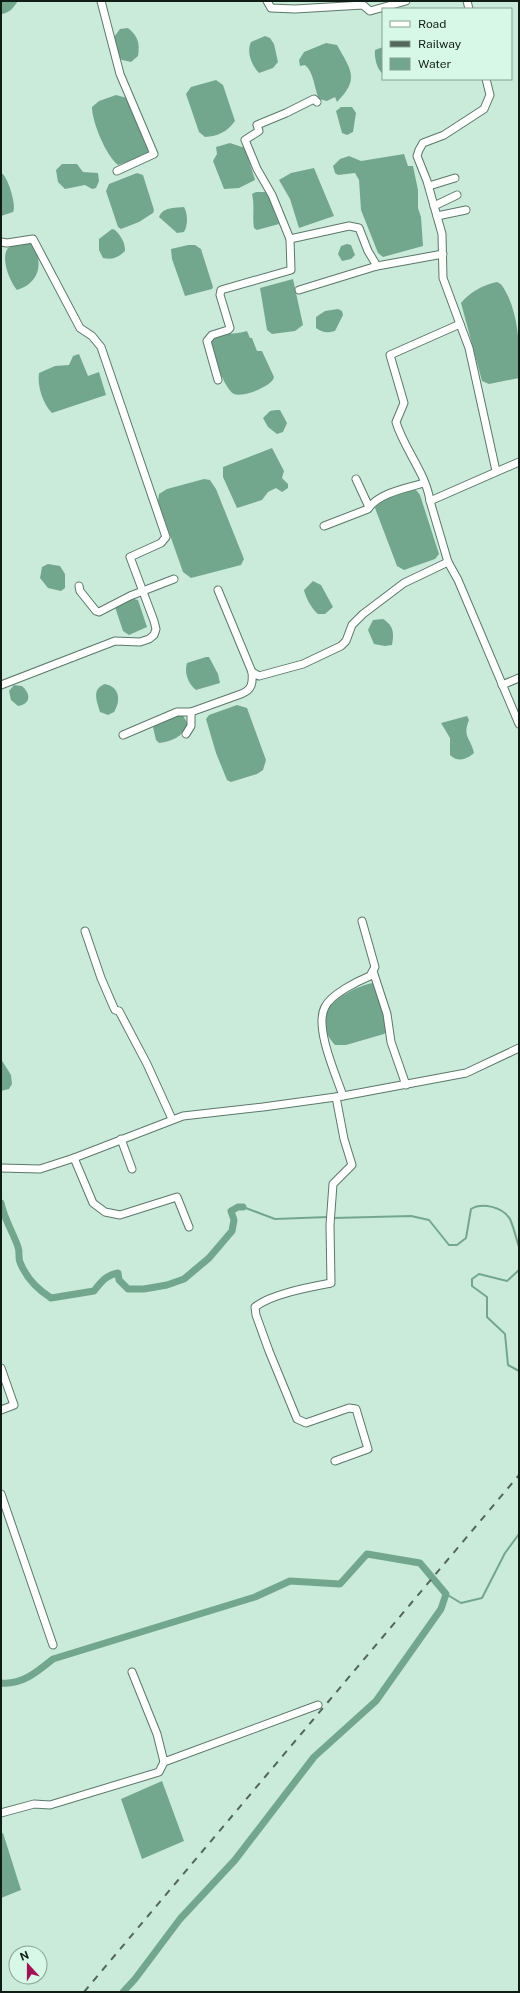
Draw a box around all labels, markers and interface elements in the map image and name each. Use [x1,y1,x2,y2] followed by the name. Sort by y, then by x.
[382,8,512,80] legend
[418,17,446,31] text: Road
[418,37,462,51] text: Railway
[418,57,452,71] text: Water
[8,1945,48,1985] north arrow
[18,1949,31,1963] text: N

